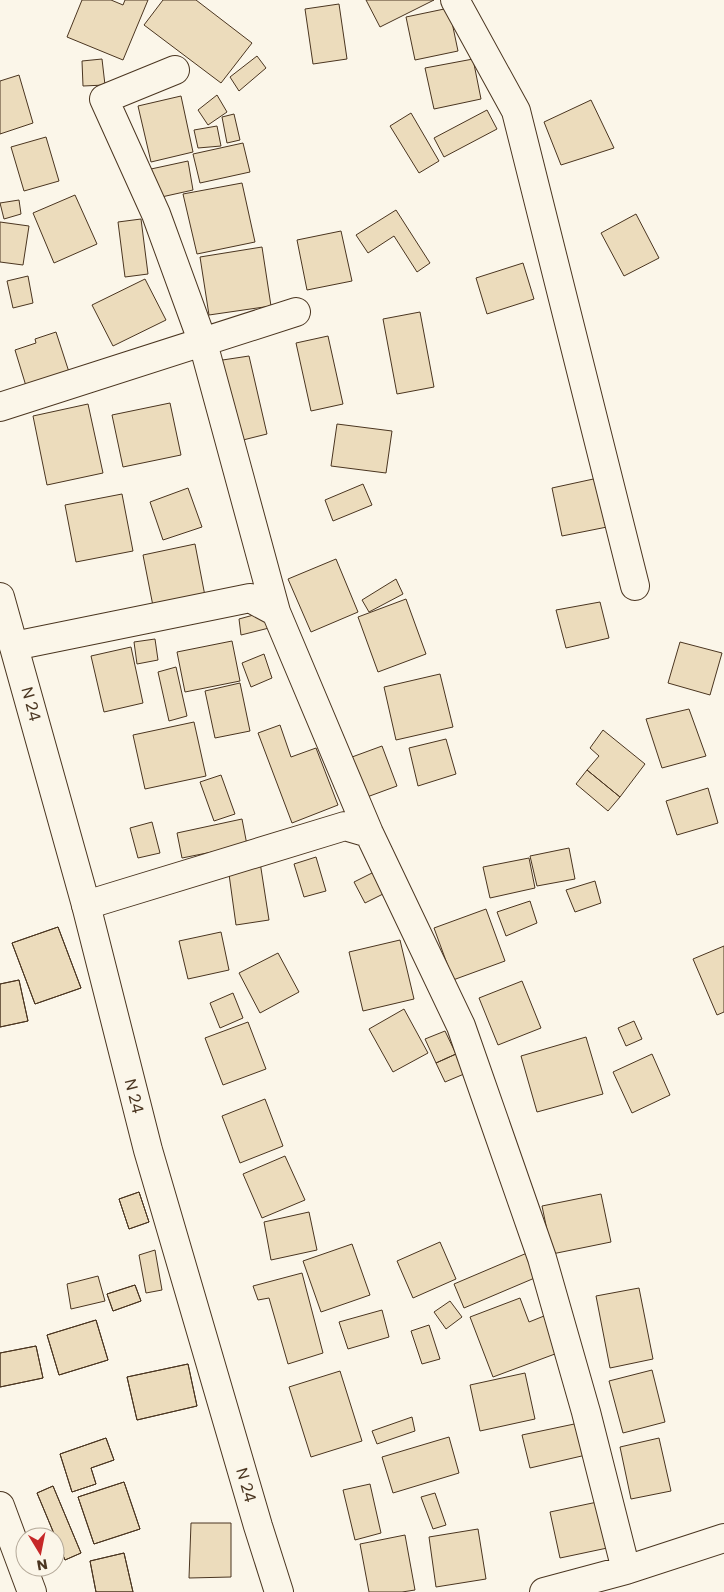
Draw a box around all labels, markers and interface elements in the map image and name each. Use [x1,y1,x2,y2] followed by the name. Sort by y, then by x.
[15,684,47,724] street label: N 24
[119,1076,149,1116] street label: N 24
[230,1465,262,1505] street label: N 24
[15,1527,65,1577] north arrow
[35,1554,49,1576] text: N

